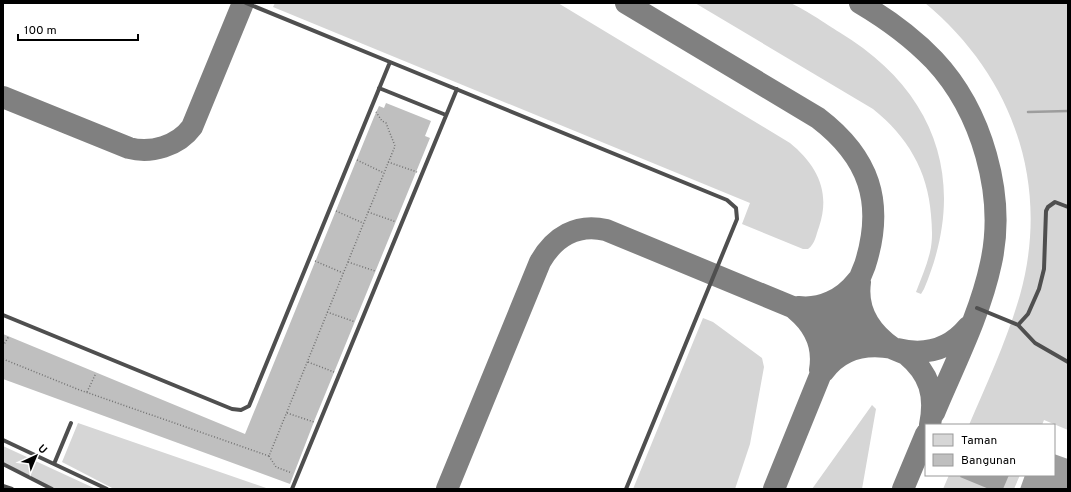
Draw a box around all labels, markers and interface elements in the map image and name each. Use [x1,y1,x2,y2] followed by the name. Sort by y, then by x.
[18,16,138,42] scale bar
[24,23,57,39] text: 100 m
[925,424,1055,476] legend
[961,433,997,449] text: Taman
[16,436,56,476] north arrow
[35,442,50,457] text: U
[961,453,1016,469] text: Bangunan

